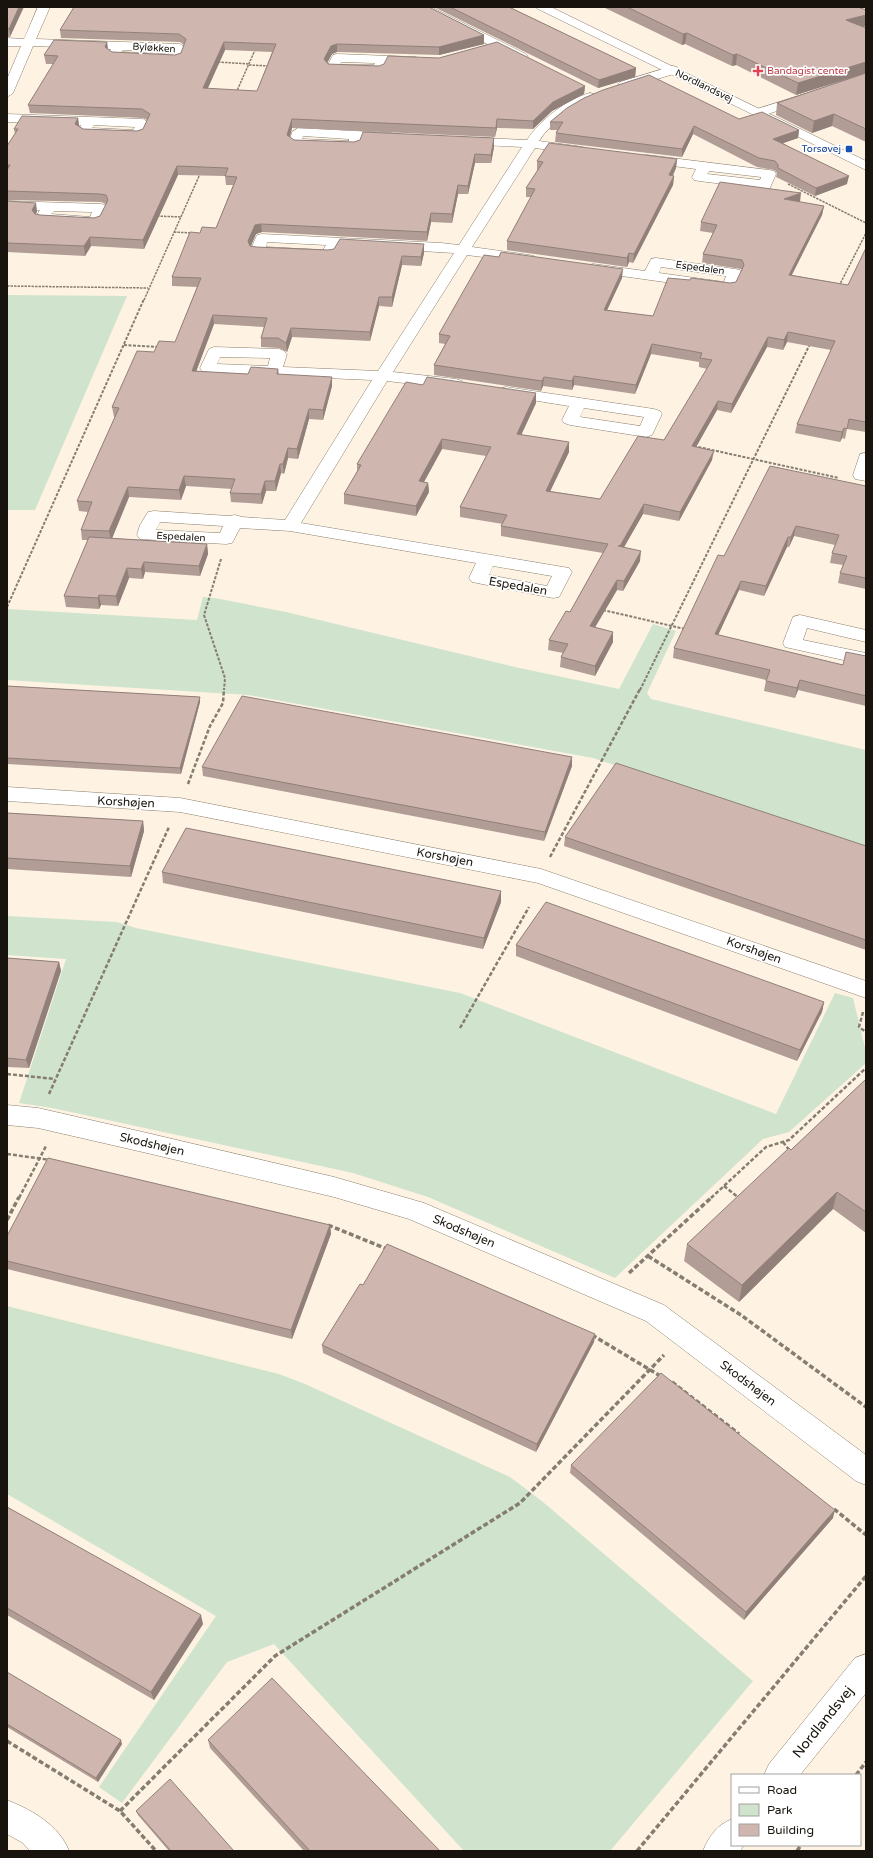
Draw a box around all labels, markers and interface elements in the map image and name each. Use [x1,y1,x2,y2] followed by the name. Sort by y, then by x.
[132,41,176,55] street label: Byløkken
[752,65,764,77] marker: Bandagist center
[767,65,848,77] place label: Bandagist center
[673,67,735,105] street label: Nordlandsvej
[801,143,841,155] place label: Torsøvej
[844,144,854,154] marker: Torsøvej
[675,259,725,277] street label: Espedalen
[156,530,206,544] street label: Espedalen
[488,574,548,598] street label: Espedalen
[97,794,155,810] street label: Korshøjen
[415,845,475,869] street label: Korshøjen
[725,934,783,966] street label: Korshøjen
[118,1130,186,1158] street label: Skodshøjen
[431,1212,497,1250] street label: Skodshøjen
[717,1358,779,1408] street label: Skodshøjen
[789,1683,857,1761] street label: Nordlandsvej
[731,1774,861,1846] legend
[767,1783,797,1797] text: Road
[767,1803,793,1817] text: Park
[767,1823,814,1837] text: Building

